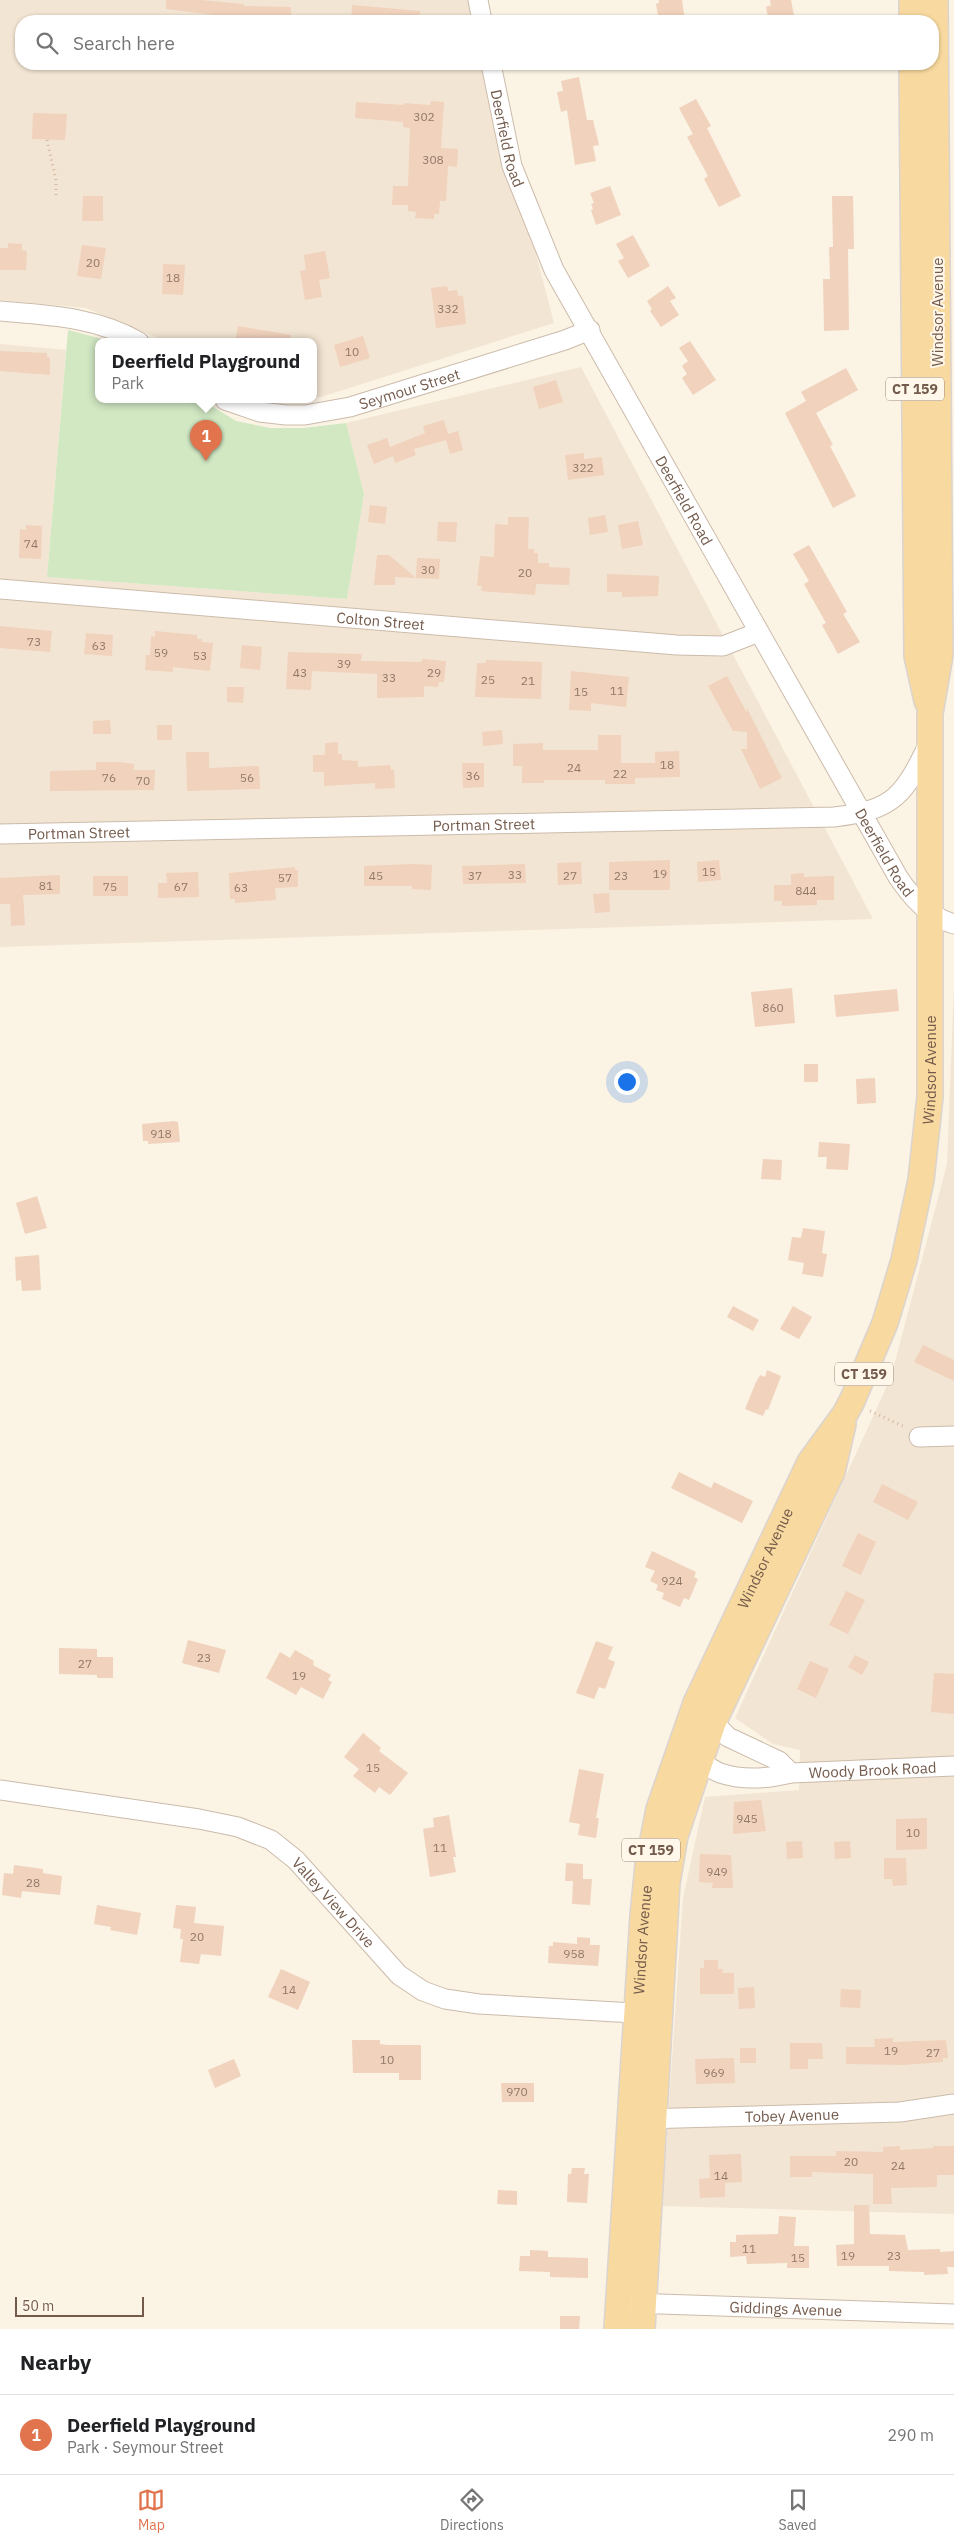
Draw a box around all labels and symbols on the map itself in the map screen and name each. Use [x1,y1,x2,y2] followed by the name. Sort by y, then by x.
[487,88,529,190] street label: Deerfield Road
[413,109,435,124] house number: 302
[422,152,444,167] house number: 308
[86,255,100,270] house number: 20
[928,257,947,367] street label: Windsor Avenue
[166,270,180,285] house number: 18
[437,301,459,316] house number: 332
[345,344,359,359] house number: 10
[357,364,462,413] street label: Seymour Street
[886,378,944,400] road number: CT 159
[190,420,222,461] pin: 1
[652,452,717,548] street label: Deerfield Road
[572,460,594,475] house number: 322
[24,536,38,551] house number: 74
[421,562,435,577] house number: 30
[518,565,532,580] house number: 20
[336,607,426,634] street label: Colton Street
[27,634,41,649] house number: 73
[92,638,106,653] house number: 63
[154,645,168,660] house number: 59
[193,648,207,663] house number: 53
[337,656,351,671] house number: 39
[293,665,307,680] house number: 43
[427,665,441,680] house number: 29
[382,670,396,685] house number: 33
[481,672,495,687] house number: 25
[521,673,535,688] house number: 21
[610,683,624,698] house number: 11
[574,684,588,699] house number: 15
[660,757,674,772] house number: 18
[567,760,581,775] house number: 24
[613,766,627,781] house number: 22
[466,768,480,783] house number: 36
[102,770,116,785] house number: 76
[240,770,254,785] house number: 56
[136,773,150,788] house number: 70
[851,805,918,901] street label: Deerfield Road
[432,814,535,835] street label: Portman Street
[28,822,130,843] street label: Portman Street
[702,864,716,879] house number: 15
[653,866,667,881] house number: 19
[508,867,522,882] house number: 33
[369,868,383,883] house number: 45
[468,868,482,883] house number: 37
[563,868,577,883] house number: 27
[614,868,628,883] house number: 23
[278,870,292,885] house number: 57
[39,878,53,893] house number: 81
[103,879,117,894] house number: 75
[174,879,188,894] house number: 67
[234,880,248,895] house number: 63
[795,883,817,898] house number: 844
[762,1000,784,1015] house number: 860
[918,1015,940,1125] street label: Windsor Avenue
[614,1069,640,1095] your location
[150,1126,172,1141] house number: 918
[835,1362,893,1386] road number: CT 159
[733,1504,797,1611] street label: Windsor Avenue
[661,1573,683,1588] house number: 924
[197,1650,211,1665] house number: 23
[78,1656,92,1671] house number: 27
[292,1668,306,1683] house number: 19
[808,1757,937,1782] street label: Woody Brook Road
[366,1760,380,1775] house number: 15
[736,1811,758,1826] house number: 945
[906,1825,920,1840] house number: 10
[622,1838,680,1862] road number: CT 159
[433,1840,447,1855] house number: 11
[288,1853,379,1951] street label: Valley View Drive
[706,1864,728,1879] house number: 949
[26,1875,40,1890] house number: 28
[629,1884,655,1995] street label: Windsor Avenue
[190,1929,204,1944] house number: 20
[563,1946,585,1961] house number: 958
[282,1982,296,1997] house number: 14
[884,2043,898,2058] house number: 19
[926,2045,940,2060] house number: 27
[380,2052,394,2067] house number: 10
[703,2065,725,2080] house number: 969
[506,2084,528,2099] house number: 970
[745,2104,839,2126] street label: Tobey Avenue
[844,2154,858,2169] house number: 20
[891,2158,905,2173] house number: 24
[714,2168,728,2183] house number: 14
[742,2241,756,2256] house number: 11
[841,2248,855,2263] house number: 19
[887,2248,901,2263] house number: 23
[791,2250,805,2265] house number: 15
[15,2294,144,2317] scale bar
[729,2297,843,2320] street label: Giddings Avenue

